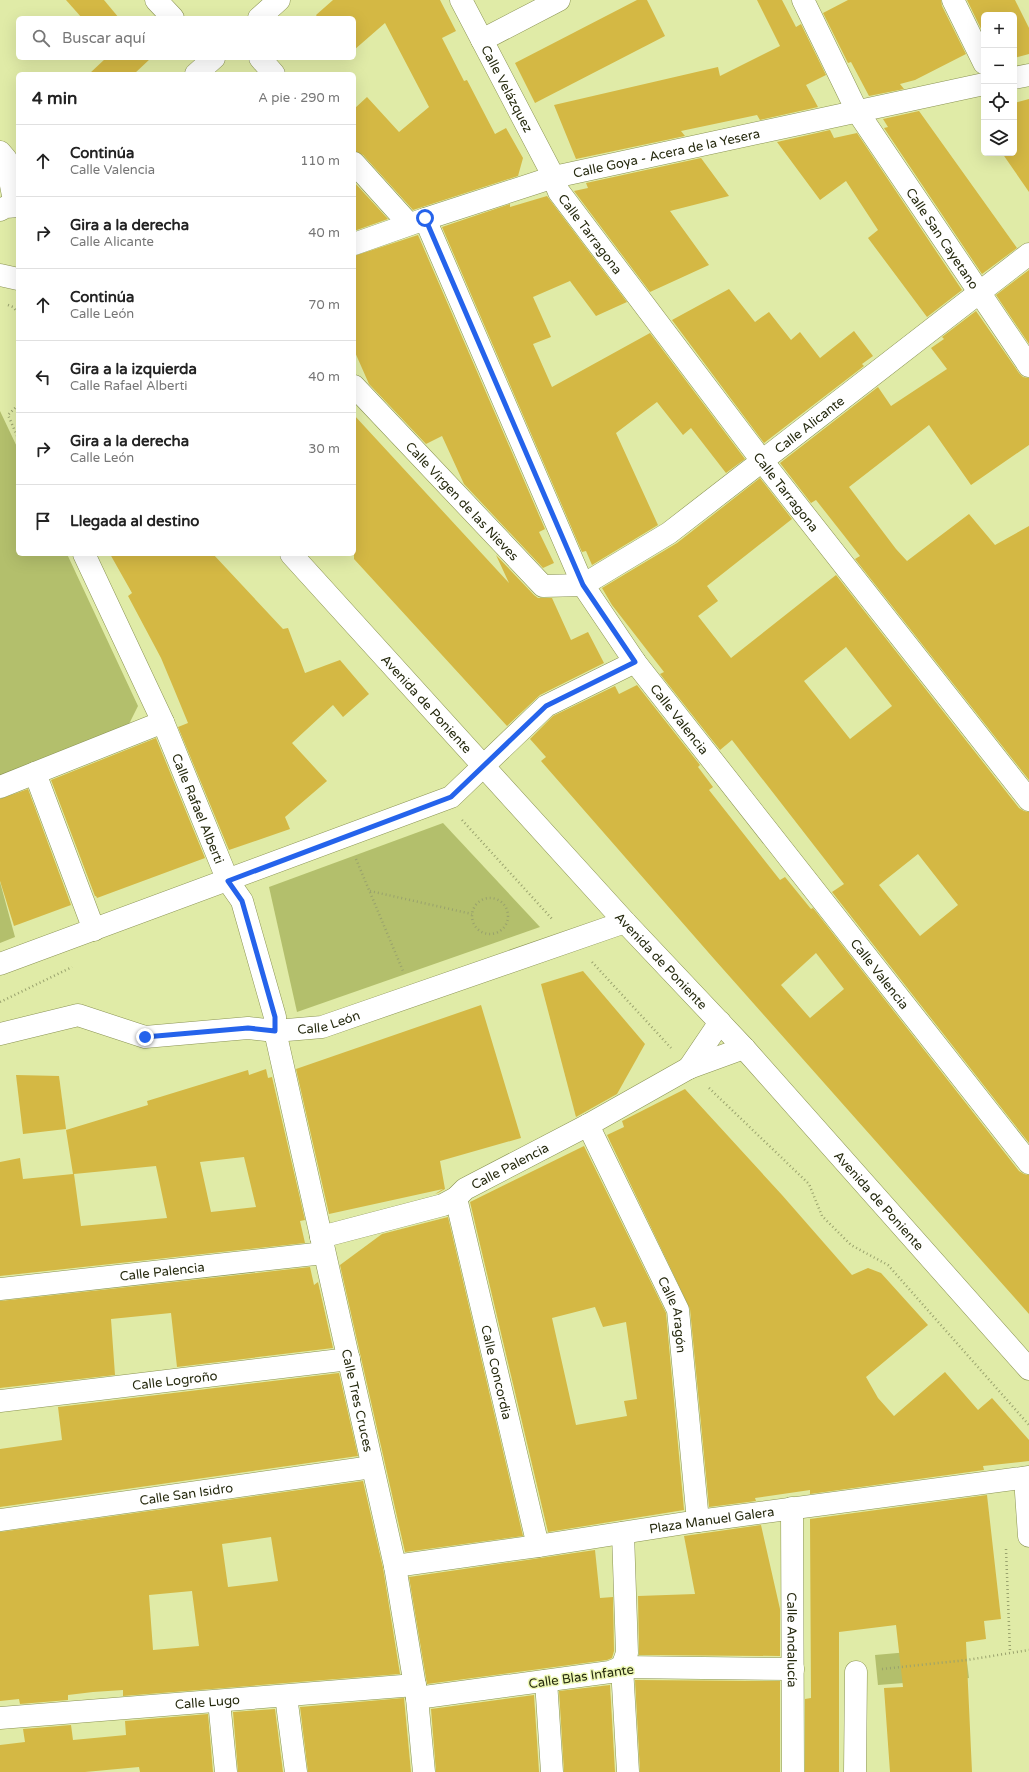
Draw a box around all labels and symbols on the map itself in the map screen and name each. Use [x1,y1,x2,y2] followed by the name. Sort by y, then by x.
[477,43,536,135] street label: Calle Velázquez
[572,126,762,182] street label: Calle Goya - Acera de la Yesera
[902,185,982,293] street label: Calle San Cayetano
[554,191,625,278] street label: Calle Tarragona
[416,209,434,227] route start
[772,393,848,457] street label: Calle Alicante
[402,439,522,564] street label: Calle Virgen de las Nieves
[750,450,822,535] street label: Calle Tarragona
[377,652,475,757] street label: Avenida de Poniente
[646,681,712,758] street label: Calle Valencia
[168,751,227,866] street label: Calle Rafael Alberti
[611,909,710,1013] street label: Avenida de Poniente
[847,936,912,1013] street label: Calle Valencia
[297,1007,362,1038] street label: Calle León
[136,1028,154,1046] route end
[469,1140,552,1193] street label: Calle Palencia
[830,1148,927,1254] street label: Avenida de Poniente
[119,1259,205,1285] street label: Calle Palencia
[654,1274,689,1354] street label: Calle Aragón
[477,1324,515,1421] street label: Calle Concordia
[338,1348,376,1454] street label: Calle Tres Cruces
[131,1368,218,1394] street label: Calle Logroño
[138,1480,234,1509] street label: Calle San Isidro
[648,1504,775,1538] street label: Plaza Manuel Galera
[783,1592,800,1688] street label: Calle Andalucía
[528,1662,635,1692] street label: Calle Blas Infante
[174,1692,241,1713] street label: Calle Lugo

